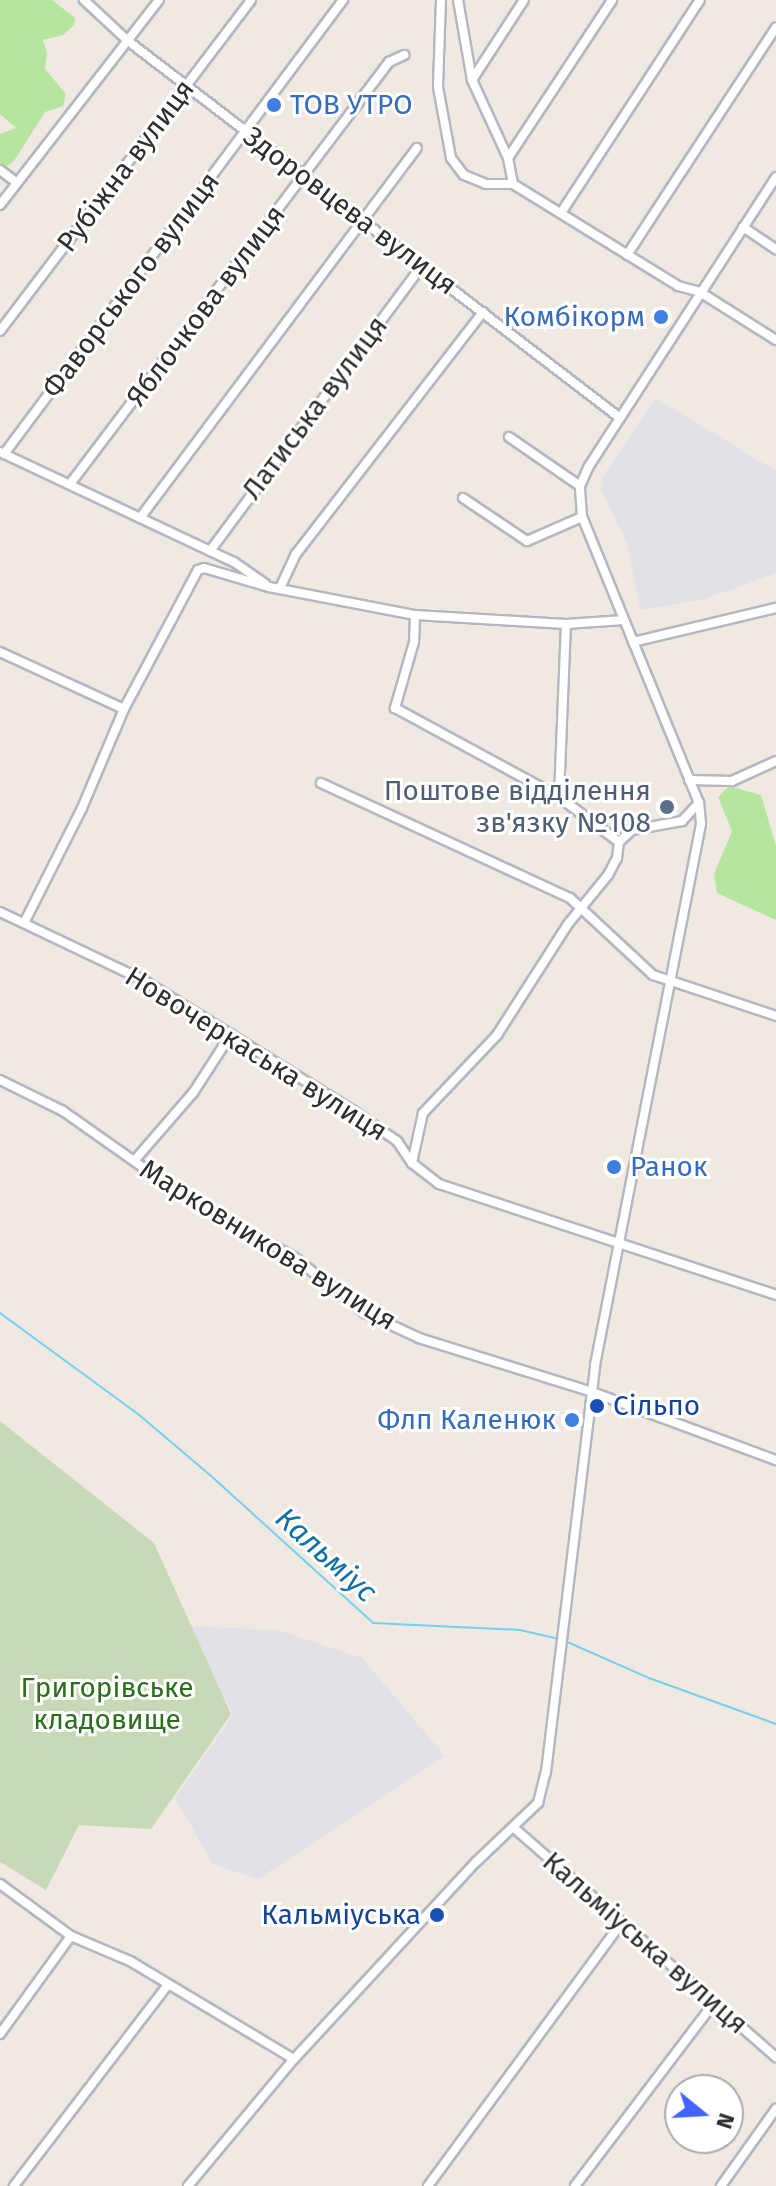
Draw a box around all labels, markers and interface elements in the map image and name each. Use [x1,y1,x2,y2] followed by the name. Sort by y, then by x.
[50,73,202,259] street label: Рубіжна вулиця
[290,88,413,122] place label: ТОВ УТРО
[265,96,283,114] marker: ТОВ УТРО
[237,120,463,302] street label: Здоровцева вулиця
[35,166,227,404] street label: Фаворського вулиця
[119,199,293,413] street label: Яблочкова вулиця
[504,300,645,334] place label: Комбікорм
[652,308,670,326] marker: Комбікорм
[235,310,395,506] street label: Латиська вулиця
[384,774,651,840] place label: Поштове відділення зв'язку №108
[658,798,676,816] marker: Поштове відділення зв'язку №108
[119,960,393,1148] street label: Новочеркаська вулиця
[630,1150,707,1184] place label: Ранок
[134,1152,402,1338] street label: Марковникова вулиця
[605,1158,623,1176] marker: Ранок
[613,1389,700,1423] place label: Сільпо
[588,1397,606,1415] marker: Сільпо
[377,1403,556,1437] place label: Флп Каленюк
[563,1411,581,1429] marker: Флп Каленюк
[268,1500,384,1610] water label: Кальміус
[21,1671,193,1737] park label: Григорівське кладовище
[536,1845,754,2041] street label: Кальміуська вулиця
[261,1898,421,1932] place label: Кальміуська
[428,1906,446,1924] marker: Кальміуська
[664,2074,744,2154] north arrow
[710,2110,740,2132] text: N

